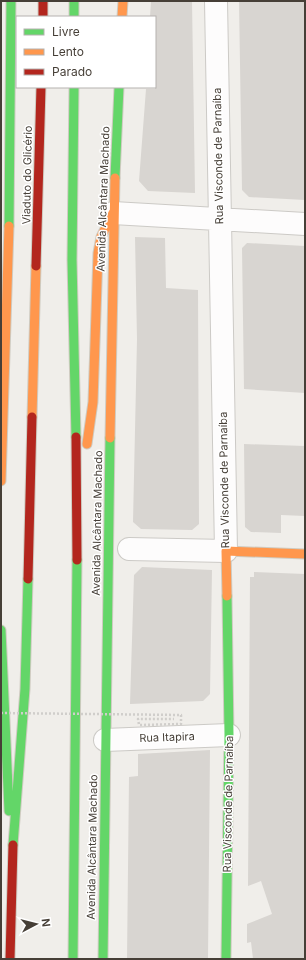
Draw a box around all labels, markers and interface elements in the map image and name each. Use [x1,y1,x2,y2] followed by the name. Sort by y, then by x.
[16,16,156,88] legend
[52,24,80,39] text: Livre
[52,44,84,59] text: Lento
[52,64,92,79] text: Parado
[210,88,226,224] street label: Rua Visconde de Parnaíba
[19,125,35,225] street label: Viaduto do Glicério
[93,126,113,272] street label: Avenida Alcântara Machado
[216,412,232,548] street label: Rua Visconde de Parnaíba
[89,450,105,596] street label: Avenida Alcântara Machado
[139,729,195,745] street label: Rua Itapira
[220,736,236,872] street label: Rua Visconde de Parnaíba
[84,774,100,920] street label: Avenida Alcântara Machado
[16,904,56,944] north arrow
[38,918,53,928] text: N

